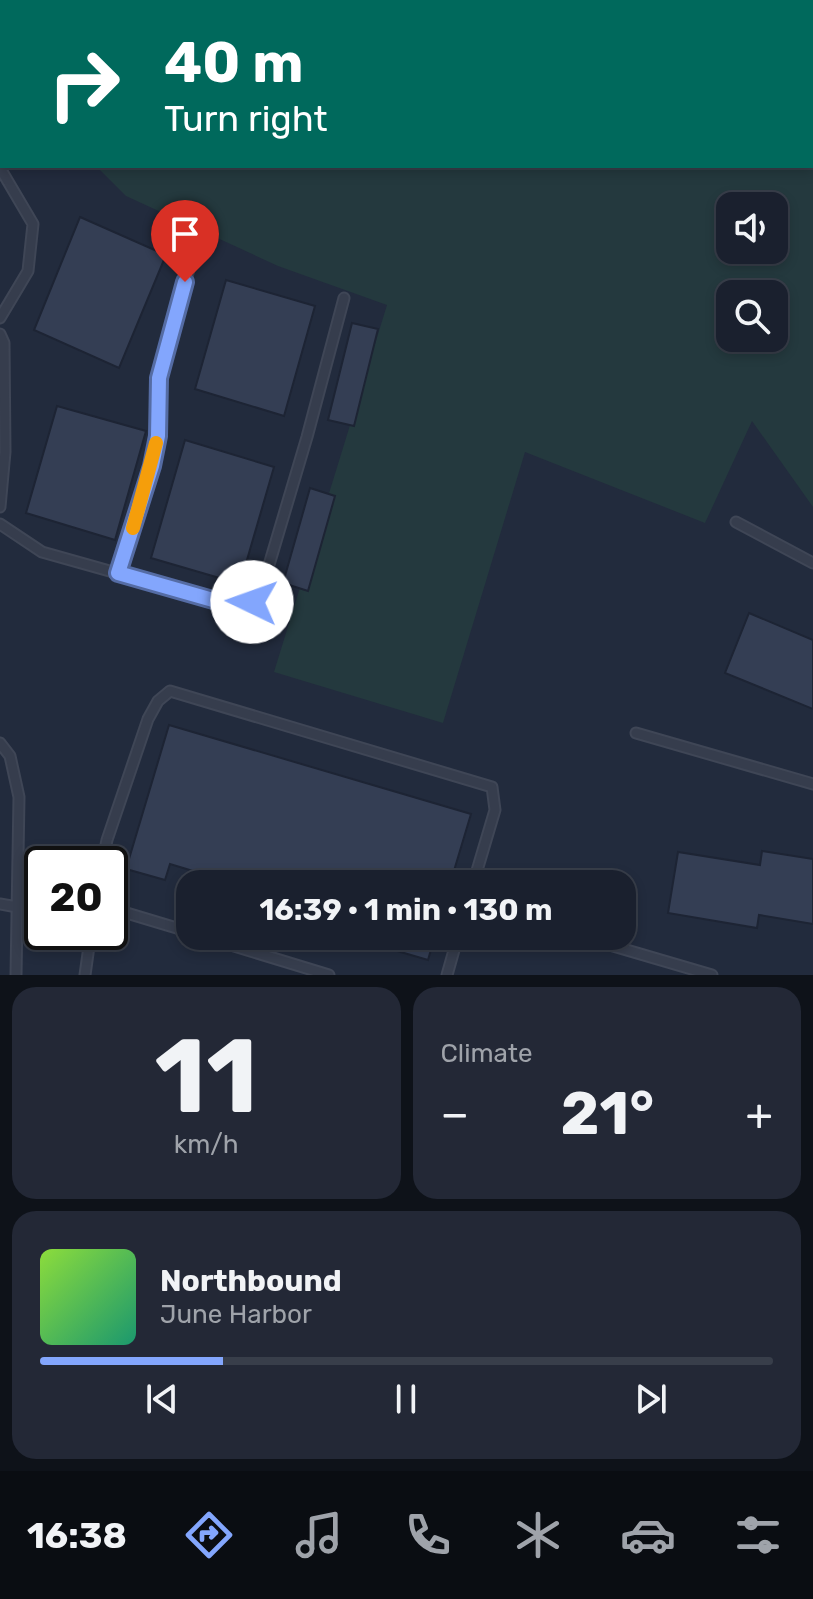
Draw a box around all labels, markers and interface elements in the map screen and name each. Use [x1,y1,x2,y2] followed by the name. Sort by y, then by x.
[164,30,304,96] text: 40 m
[32,32,136,136] icon: right
[164,97,328,140] text: Turn right
[716,192,788,352] map controls
[716,192,788,264] button: sound
[151,200,219,282] pin
[163,212,207,256] icon: arrive
[716,280,788,352] button: search
[210,560,294,644] position arrow
[24,846,128,950] speed limit sign: 20
[259,892,553,928] text: 16:39 · 1 min · 130 m
[155,1015,258,1138] text: 11
[441,1038,533,1069] text: Climate
[561,1078,654,1149] text: 21°
[441,1088,469,1140] text: −
[746,1088,773,1140] text: +
[174,1129,239,1160] text: km/h
[160,1263,342,1299] text: Northbound
[160,1299,312,1330] text: June Harbor
[140,1377,184,1421] icon: previous
[384,1377,428,1421] icon: pause
[629,1377,673,1421] icon: next
[181,1507,237,1563] icon: directions
[291,1507,347,1563] icon: music
[400,1507,456,1563] icon: phone
[510,1507,566,1563] icon: climate
[620,1507,676,1563] icon: car
[730,1507,786,1563] icon: filters
[27,1514,127,1557] text: 16:38

